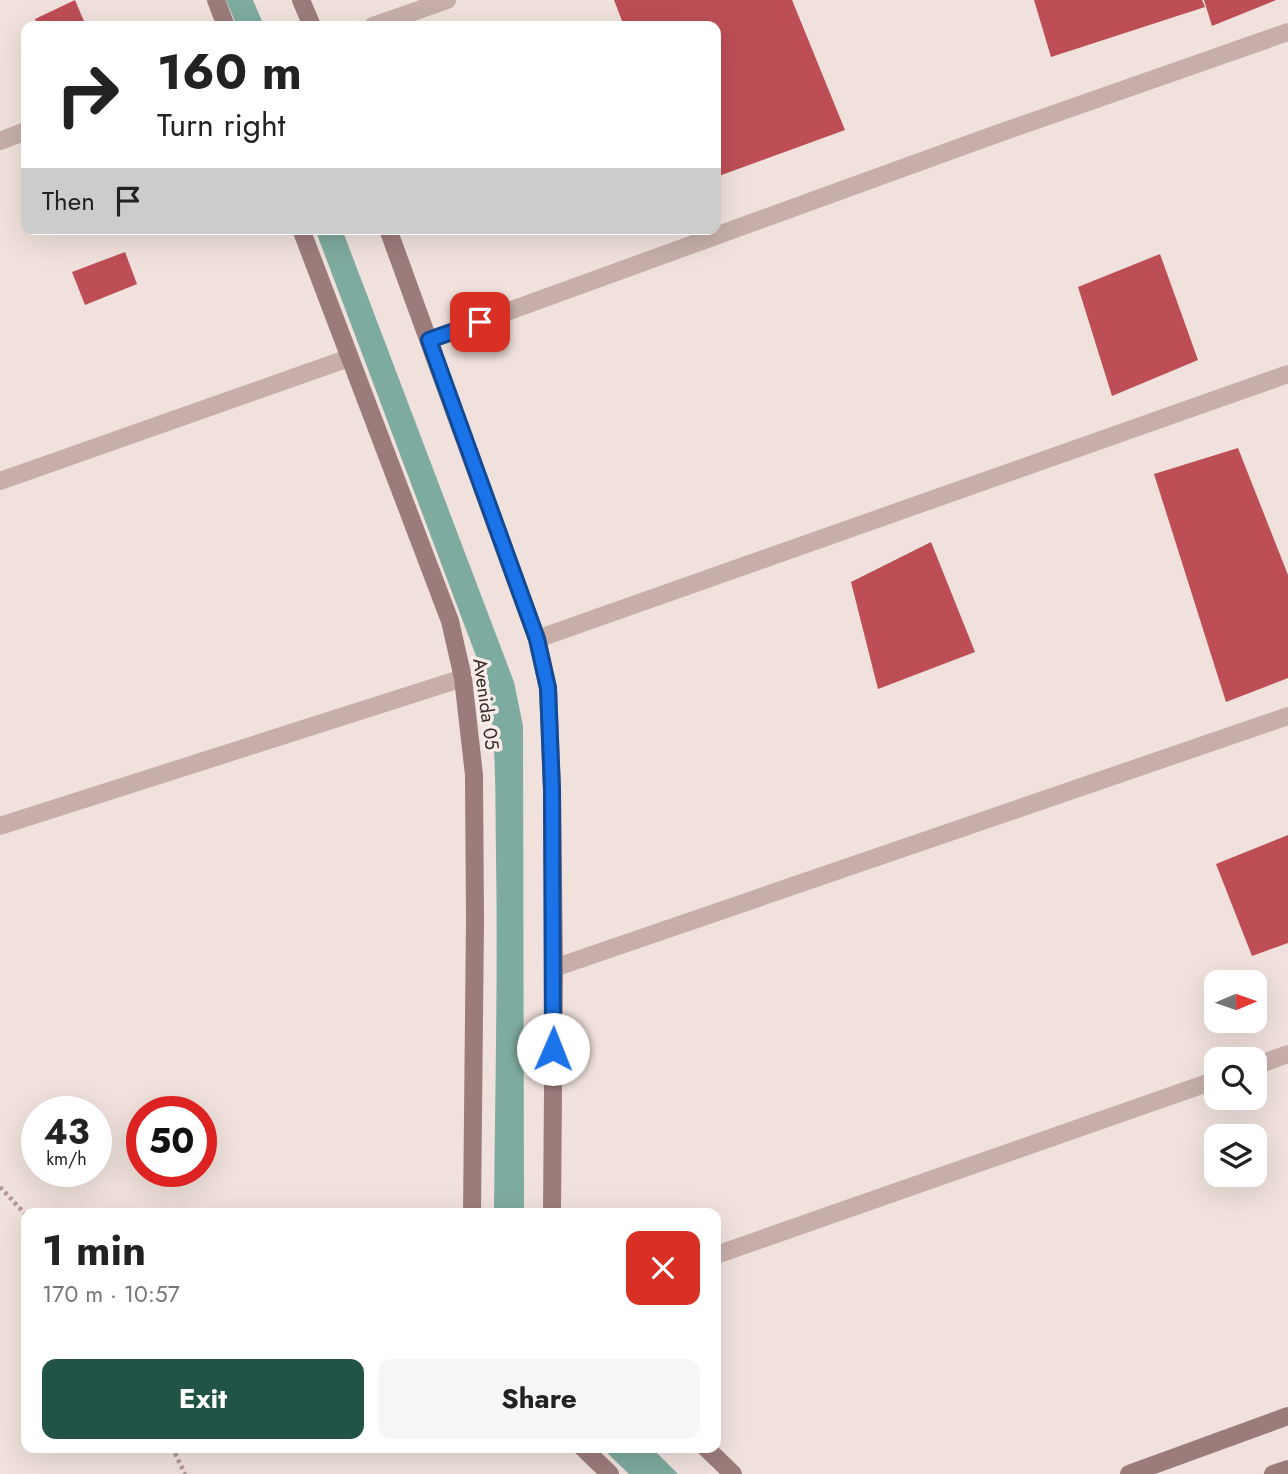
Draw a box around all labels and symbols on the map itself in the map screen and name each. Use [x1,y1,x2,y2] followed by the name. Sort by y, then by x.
[450,292,510,352] pin
[466,656,506,752] street label: Avenida 05
[1204,970,1267,1032] north arrow
[516,1012,590,1086] position arrow
[126,1096,217,1187] speed limit sign: 50

